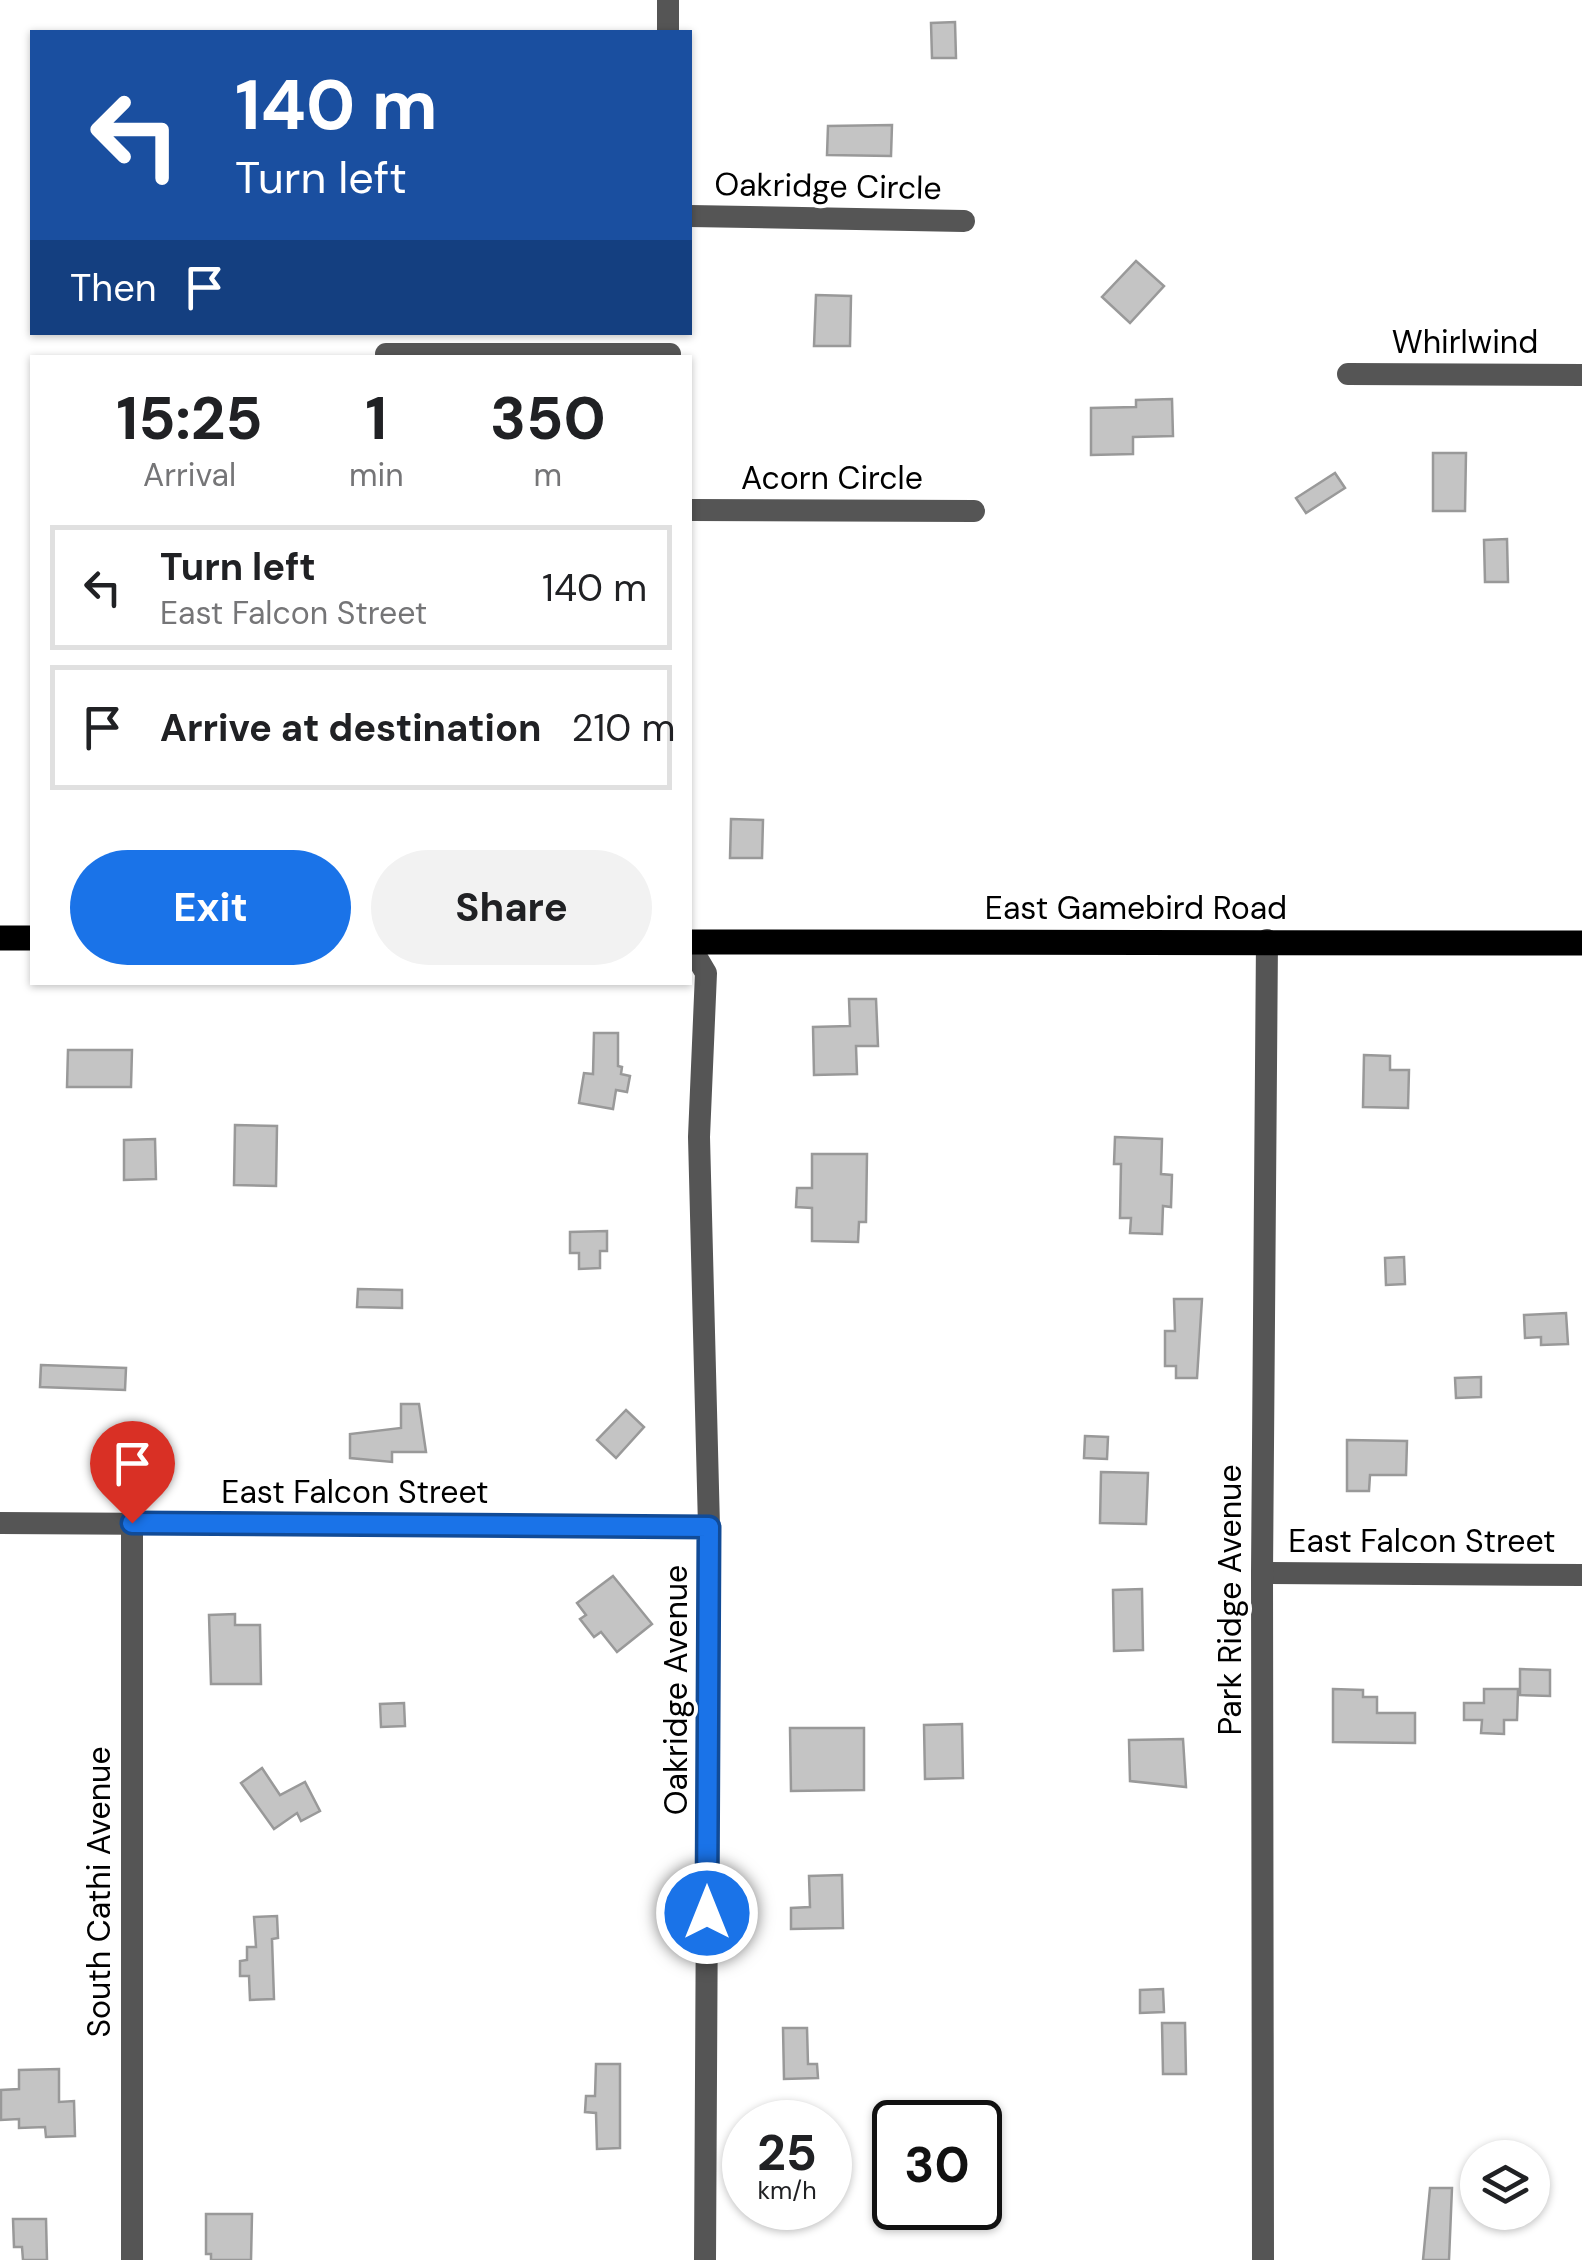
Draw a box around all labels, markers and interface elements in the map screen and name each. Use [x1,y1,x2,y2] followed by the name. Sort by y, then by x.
[235,60,438,151] text: 140 m
[70,70,200,200] icon: left
[235,148,407,207] text: Turn left
[714,163,942,209] street label: Oakridge Circle
[177,260,232,315] icon: arrive
[70,263,157,313] text: Then
[1392,321,1538,363] street label: Whirlwind
[116,379,263,458] text: 15:25
[365,379,387,458] text: 1
[490,379,606,458] text: 350
[143,454,236,496] text: Arrival
[349,454,404,496] text: min
[534,454,562,496] text: m
[741,457,923,499] street label: Acorn Circle
[160,542,316,592] text: Turn left
[75,560,130,615] icon: left
[542,563,647,613] text: 140 m
[160,592,427,634] text: East Falcon Street
[75,700,130,755] icon: arrive
[160,703,542,753] text: Arrive at destination
[572,703,675,753] text: 210 m
[70,850,351,965] button: Exit
[371,850,652,965] button: Share
[985,887,1287,929] street label: East Gamebird Road
[90,1421,175,1524] pin
[105,1436,160,1491] icon: arrive
[1209,1464,1251,1736] street label: Park Ridge Avenue
[221,1471,489,1513] street label: East Falcon Street
[1288,1520,1556,1562] street label: East Falcon Street
[655,1565,697,1815] street label: Oakridge Avenue
[78,1746,120,2038] street label: South Cathi Avenue
[655,1861,759,1965] position arrow
[872,2100,1002,2230] speed limit sign: 30
[757,2120,817,2186] text: 25
[1460,2140,1550,2230] map controls
[1460,2140,1550,2230] button: layers
[757,2174,817,2207] text: km/h

